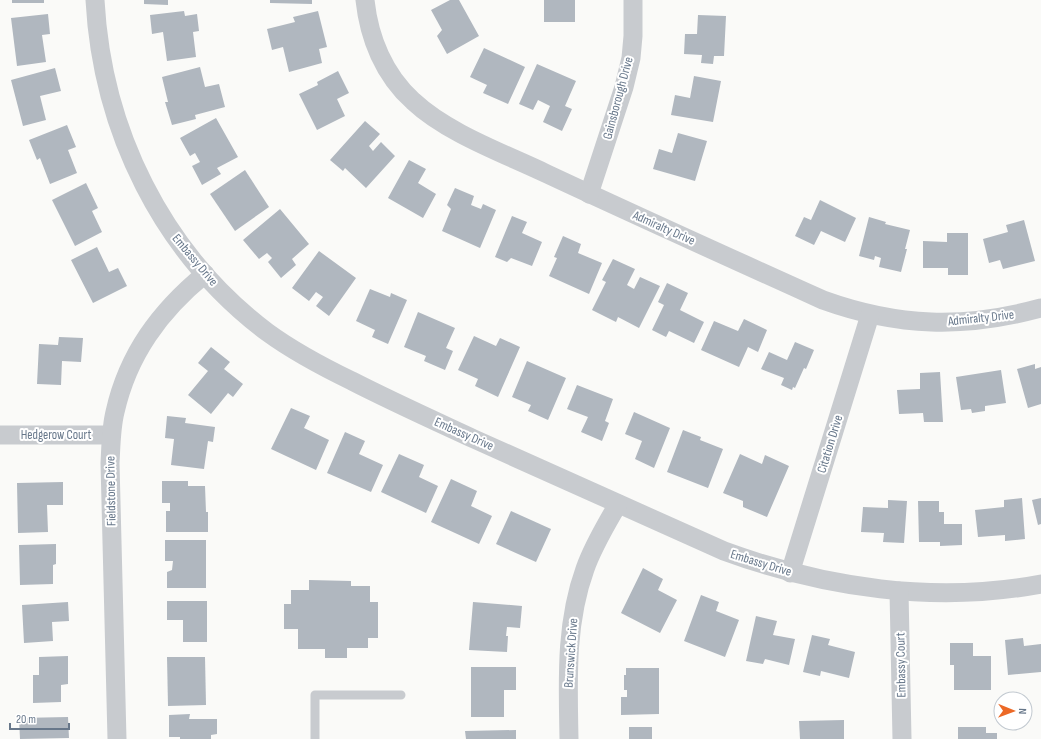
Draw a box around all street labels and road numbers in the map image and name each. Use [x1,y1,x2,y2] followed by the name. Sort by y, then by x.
[599,55,637,141] street label: Gainsborough Drive
[630,207,698,249] street label: Admiralty Drive
[169,231,221,289] street label: Embassy Drive
[946,307,1015,330] street label: Admiralty Drive
[814,413,846,475] street label: Citation Drive
[432,414,496,454] street label: Embassy Drive
[21,427,91,443] street label: Hedgerow Court
[102,456,120,526] street label: Fieldstone Drive
[729,546,793,580] street label: Embassy Drive
[561,618,581,688] street label: Brunswick Drive
[892,632,910,698] street label: Embassy Court

